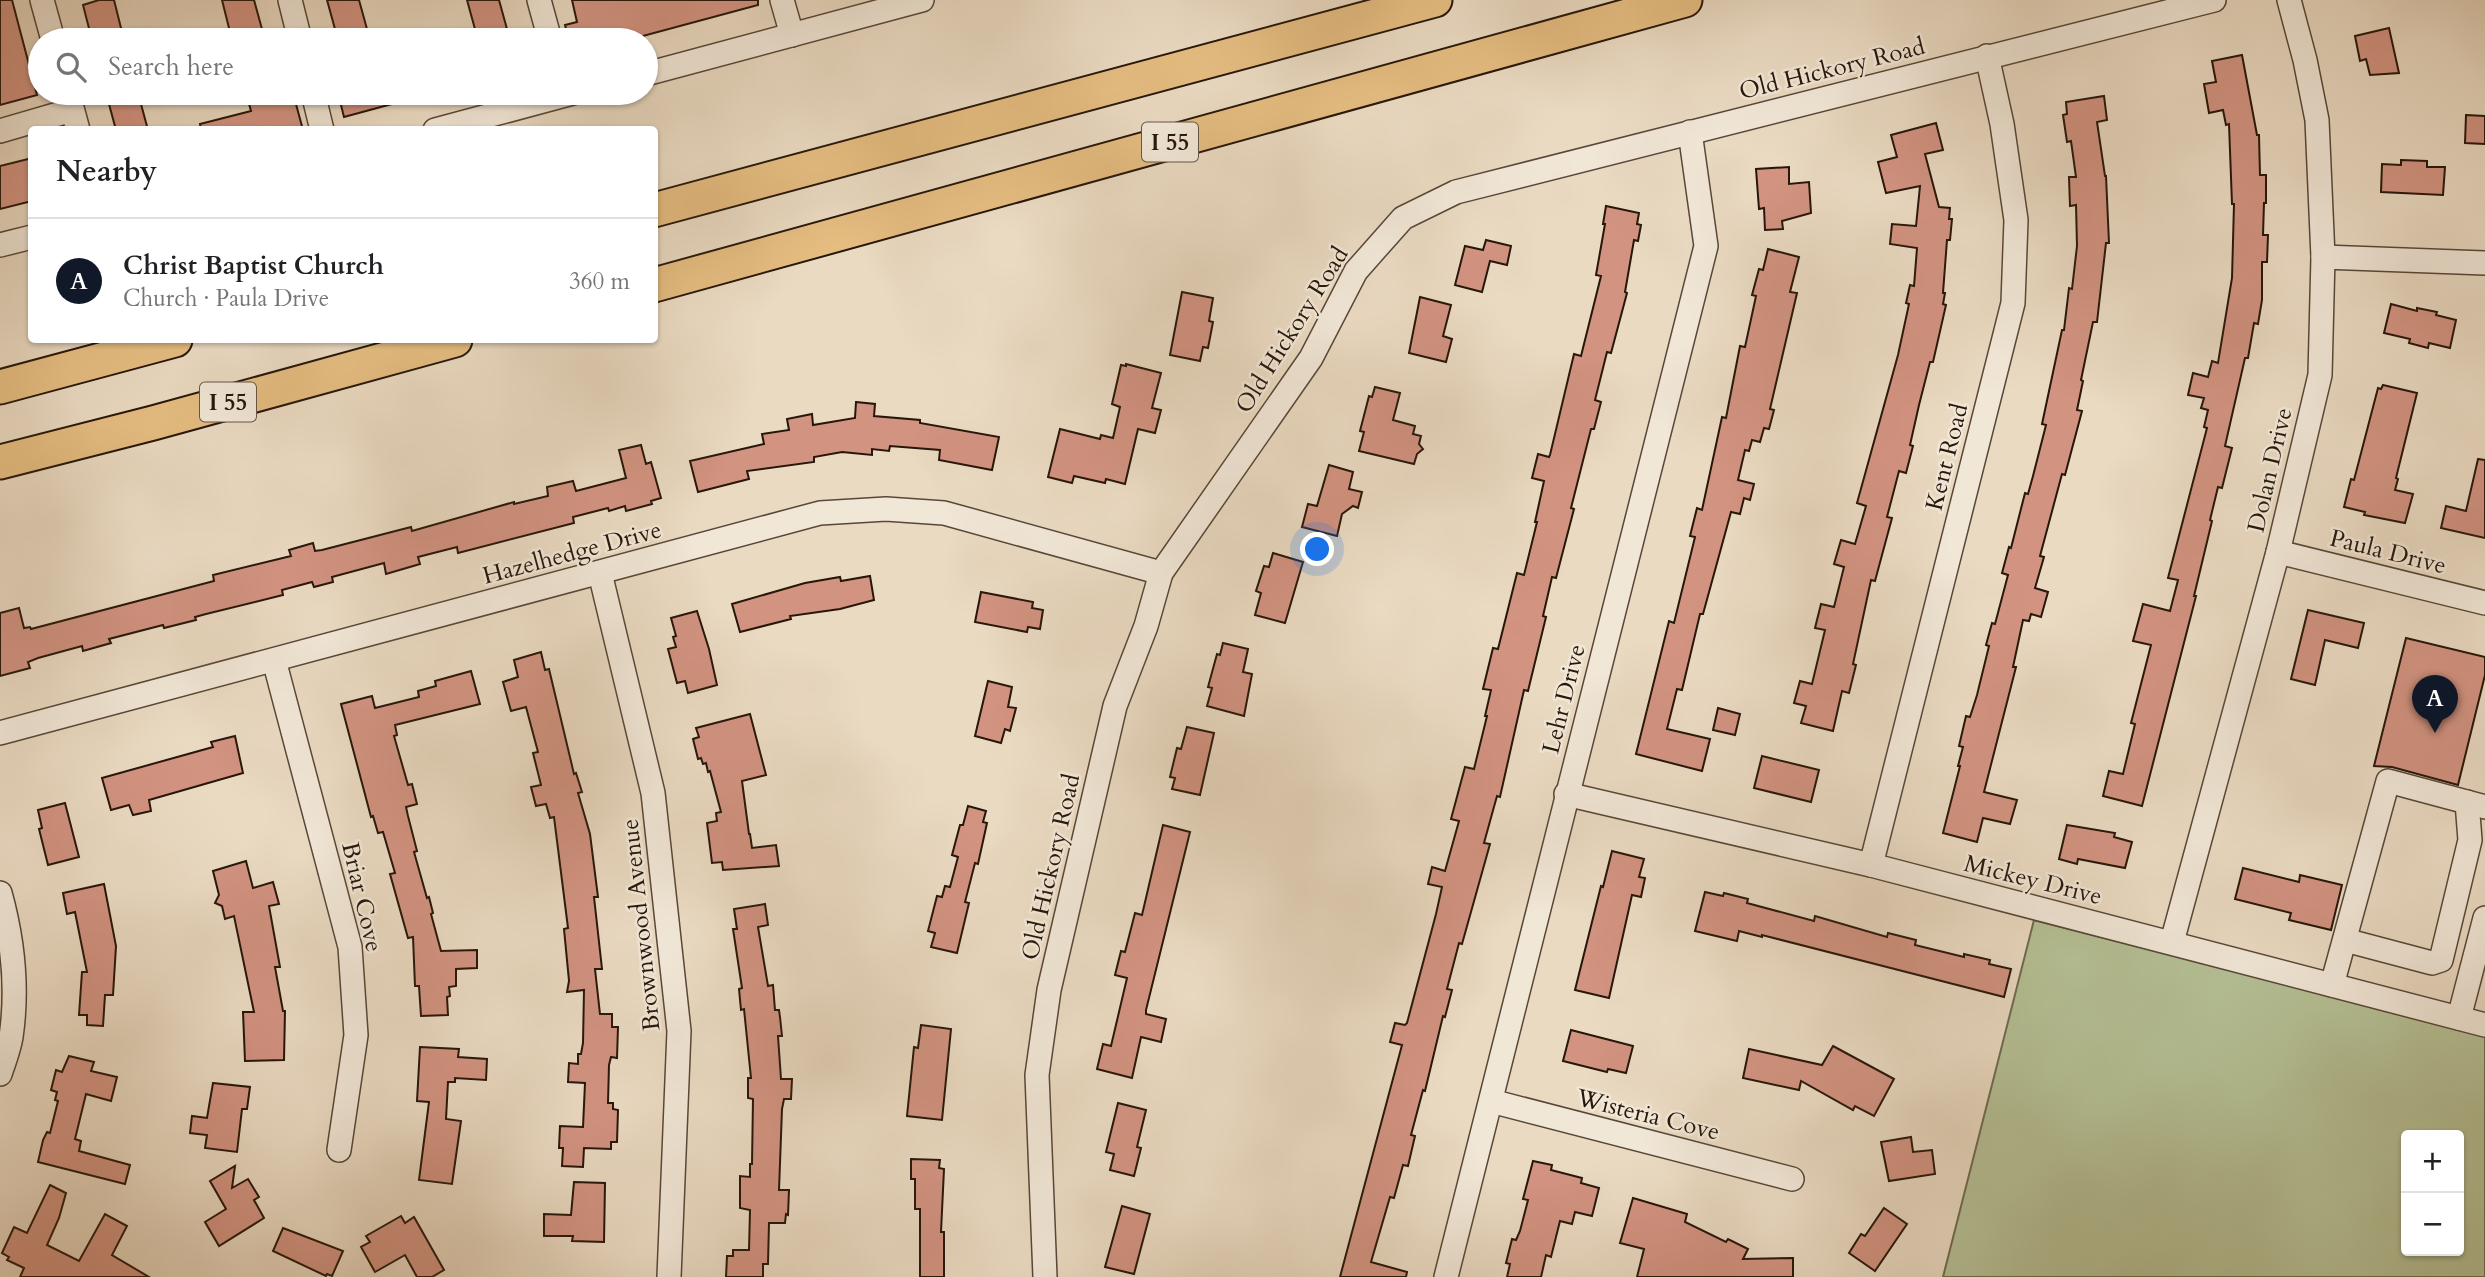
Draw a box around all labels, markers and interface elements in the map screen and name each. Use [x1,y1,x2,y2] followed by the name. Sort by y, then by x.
[28,28,658,105] search box
[1736,30,1929,108] street label: Old Hickory Road
[52,48,90,86] icon: search
[108,49,234,84] text: Search here
[1142,122,1198,162] road number: I 55
[56,151,157,192] text: Nearby
[1228,240,1357,419] street label: Old Hickory Road
[123,248,384,283] text: Christ Baptist Church
[70,266,88,297] text: A
[569,266,630,297] text: 360 m
[123,283,329,314] text: Church · Paula Drive
[200,382,256,422] road number: I 55
[1918,400,1976,514] street label: Kent Road
[2240,404,2300,536] street label: Dolan Drive
[479,513,665,593] street label: Hazelhedge Drive
[2326,522,2450,582] street label: Paula Drive
[1300,532,1334,566] your location
[1534,641,1594,757] street label: Lehr Drive
[2412,675,2458,733] pin: A
[1014,770,1089,963] street label: Old Hickory Road
[613,817,669,1033] street label: Brownwood Avenue
[333,839,391,955] street label: Briar Cove
[1960,847,2106,913] street label: Mickey Drive
[1572,1081,1723,1149] street label: Wisteria Cove
[2401,1130,2464,1256] map controls
[2401,1130,2464,1193] button: +
[2401,1193,2464,1256] button: −

